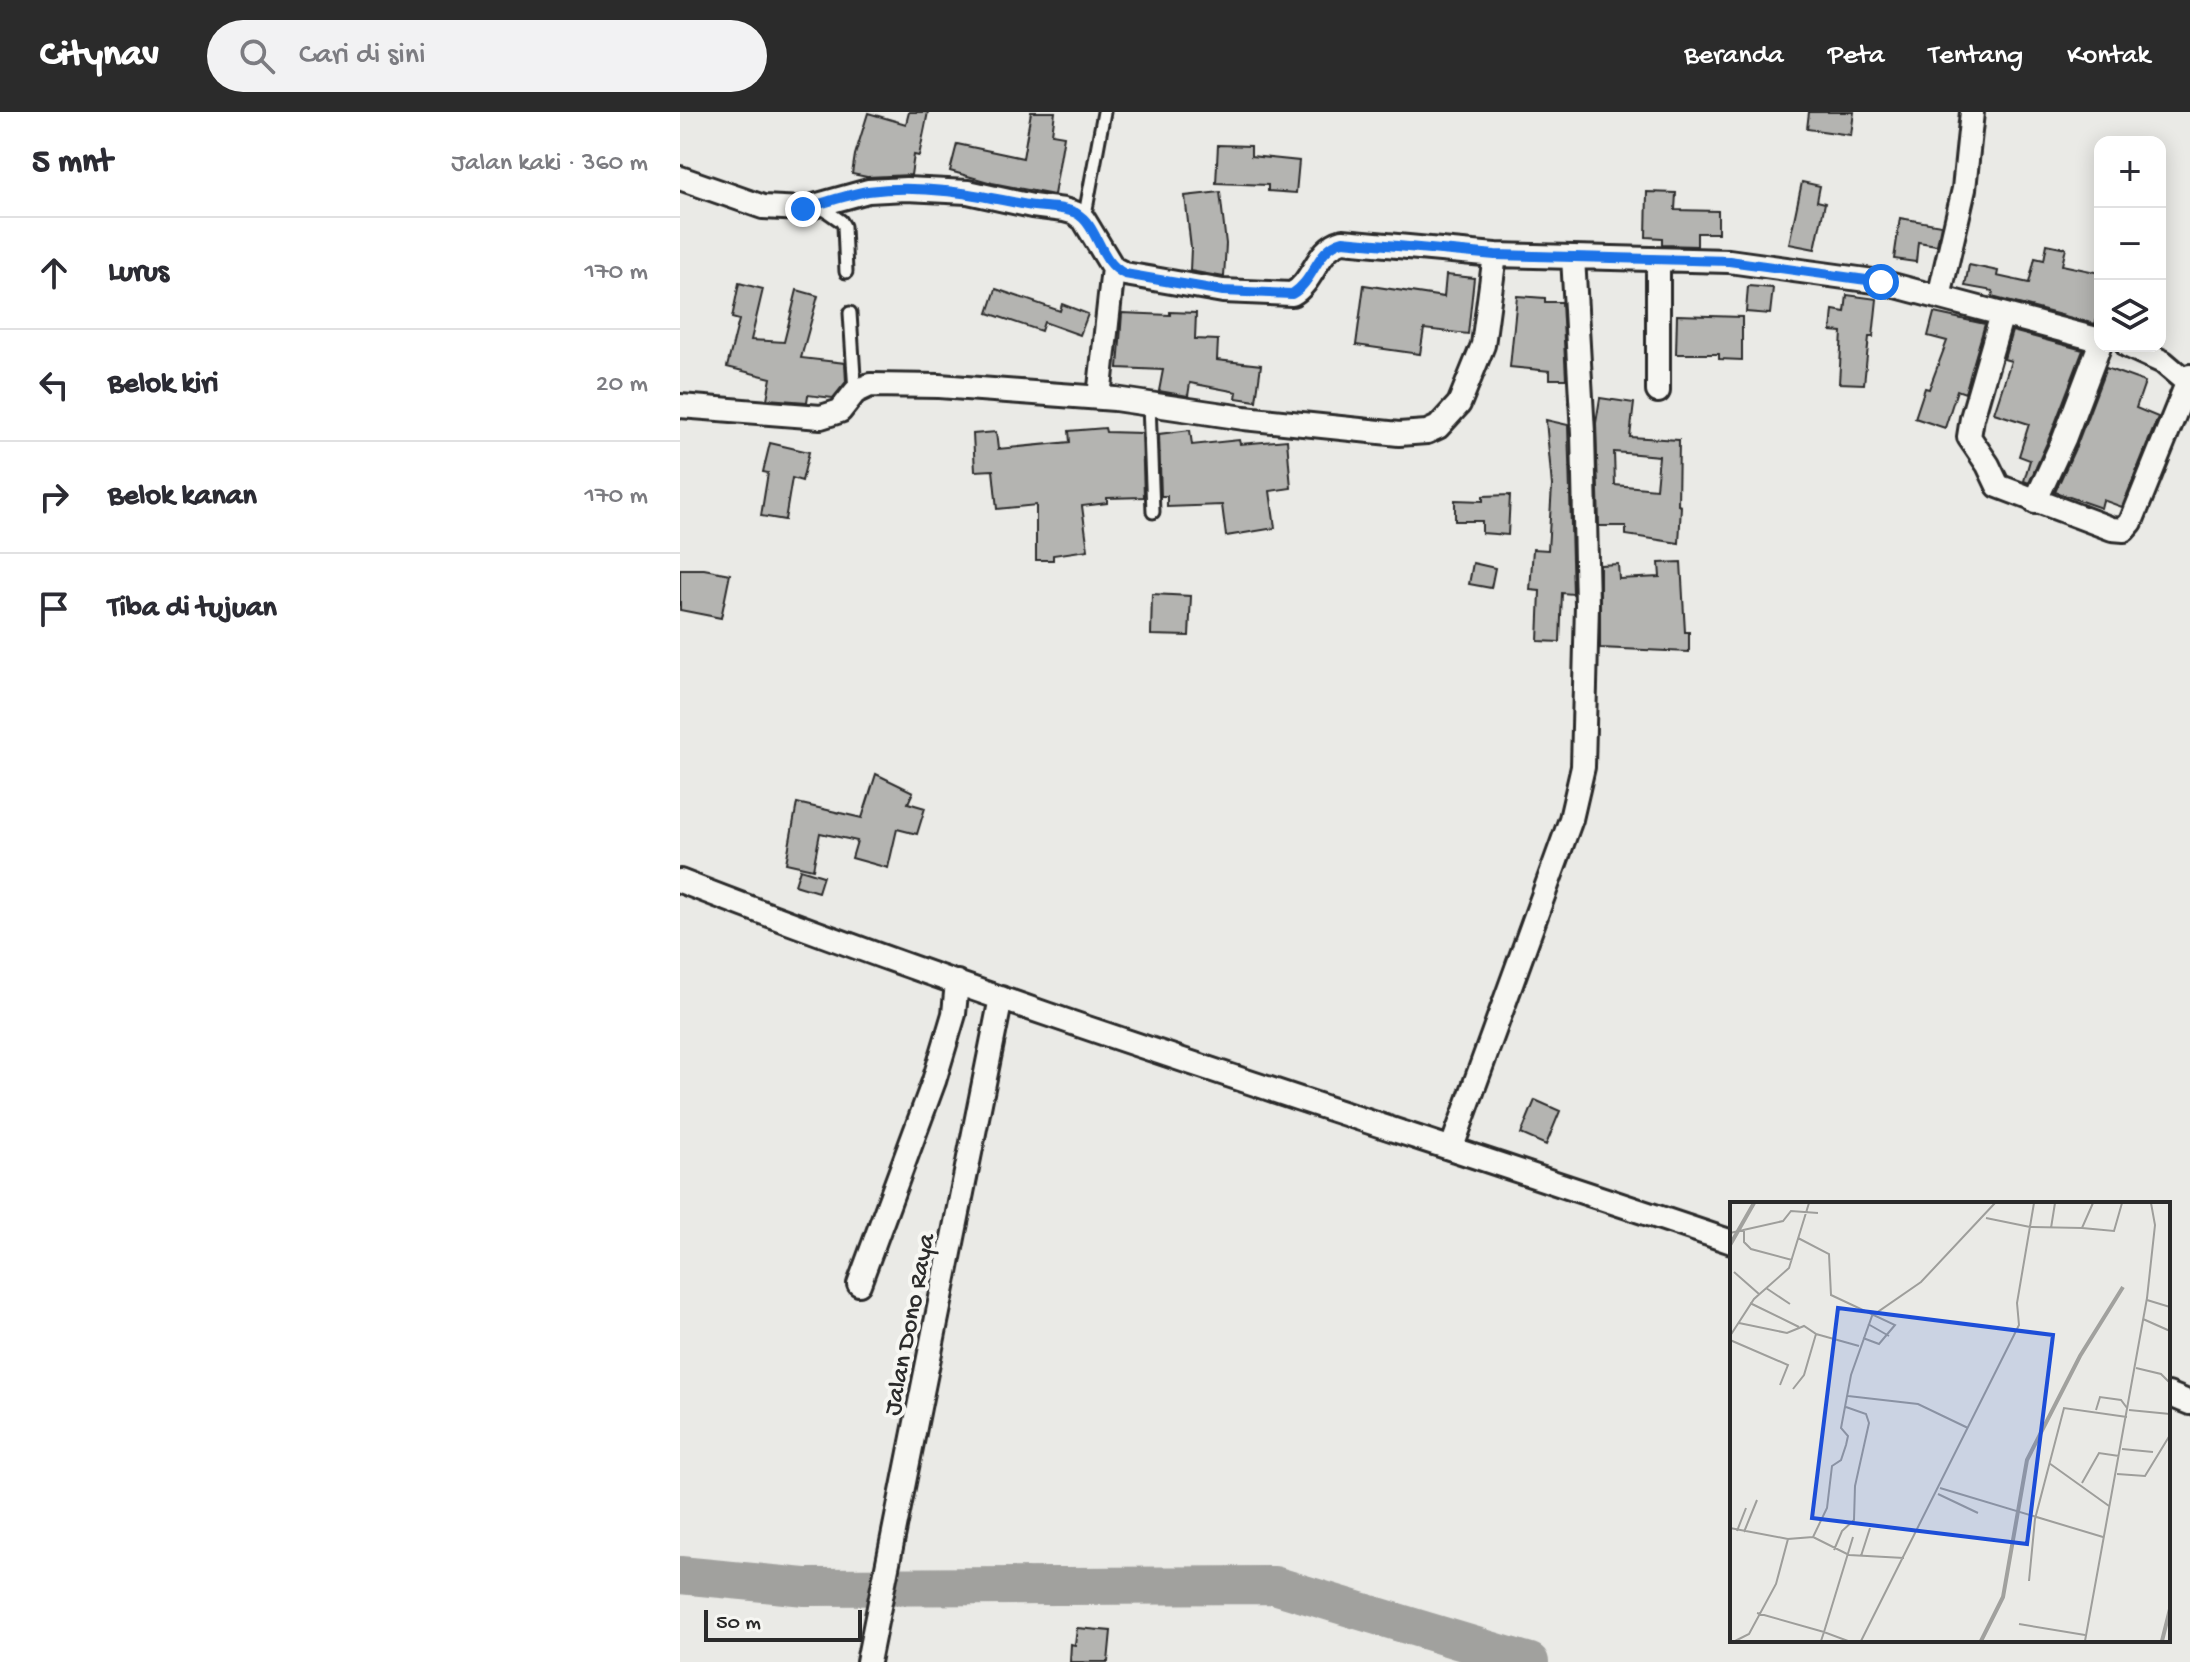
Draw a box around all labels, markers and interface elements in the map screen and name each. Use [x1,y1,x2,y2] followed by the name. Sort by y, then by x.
[207,20,767,92] search box
[40,34,159,78] text: Citynav
[235,34,279,78] icon: search
[299,39,426,74] text: Cari di sini
[1684,40,1784,73] text: Beranda
[1828,40,1885,73] text: Peta
[1929,40,2023,73] text: Tentang
[2067,40,2150,73] text: Kontak
[2094,136,2166,352] map controls
[2094,136,2166,208] button: +
[32,144,112,184] text: 5 mnt
[451,149,648,180] text: Jalan kaki · 360 m
[785,191,821,227] route end
[2094,208,2166,280] button: −
[32,251,76,295] icon: ahead
[108,256,169,291] text: Lurus
[585,258,648,289] text: 170 m
[1863,264,1899,300] route start
[2094,280,2166,352] button: layers
[32,363,76,407] icon: left
[108,368,218,403] text: Belok kiri
[596,370,648,401] text: 20 m
[32,475,76,519] icon: right
[108,480,257,515] text: Belok kanan
[585,482,648,513] text: 170 m
[32,587,76,631] icon: arrive
[108,592,277,627] text: Tiba di tujuan
[1730,1202,2170,1642] inset map
[879,1230,945,1418] street label: Jalan Dono Raya
[704,1606,862,1642] scale bar
[716,1611,761,1637] text: 50 m

